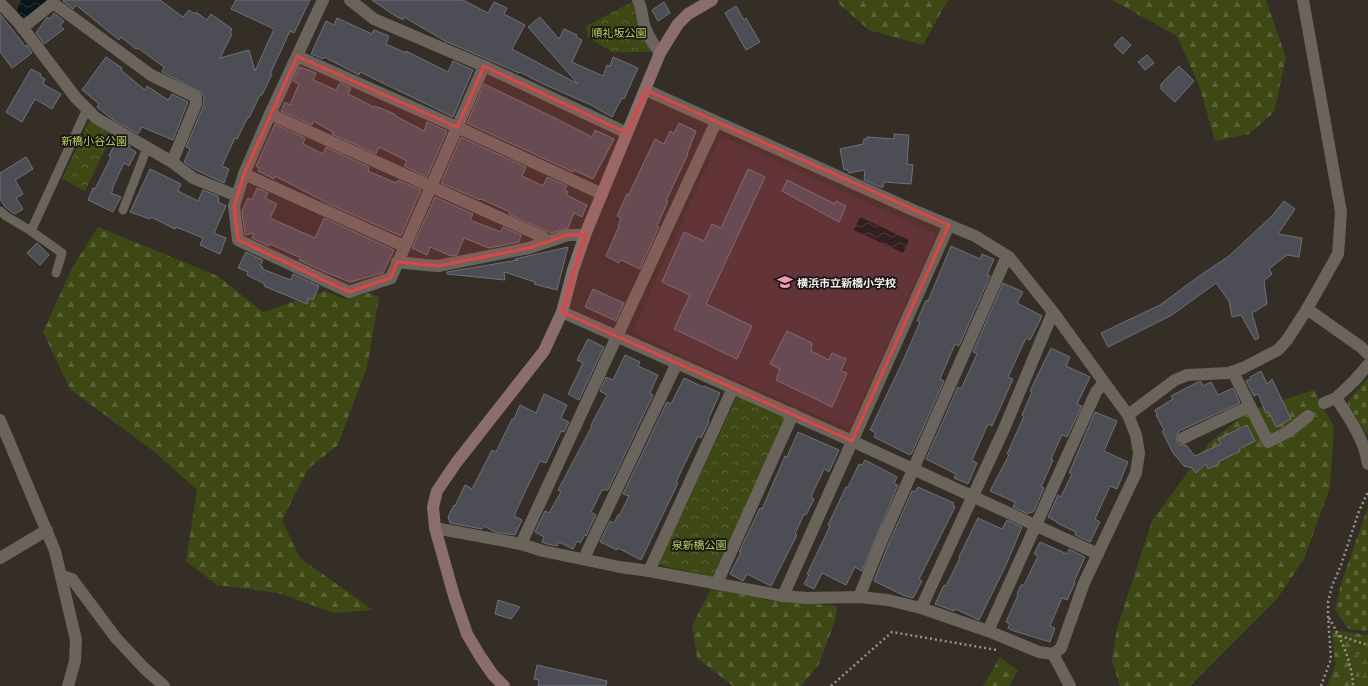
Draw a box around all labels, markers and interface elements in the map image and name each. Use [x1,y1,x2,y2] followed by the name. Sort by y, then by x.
[592,26,647,39] park label: 順礼坂公園
[61,134,127,147] park label: 新橋小谷公園
[776,273,794,291] school or university icon: 横浜市立新橋小学校
[797,276,896,289] place label: 横浜市立新橋小学校
[672,538,727,551] park label: 泉新橋公園

